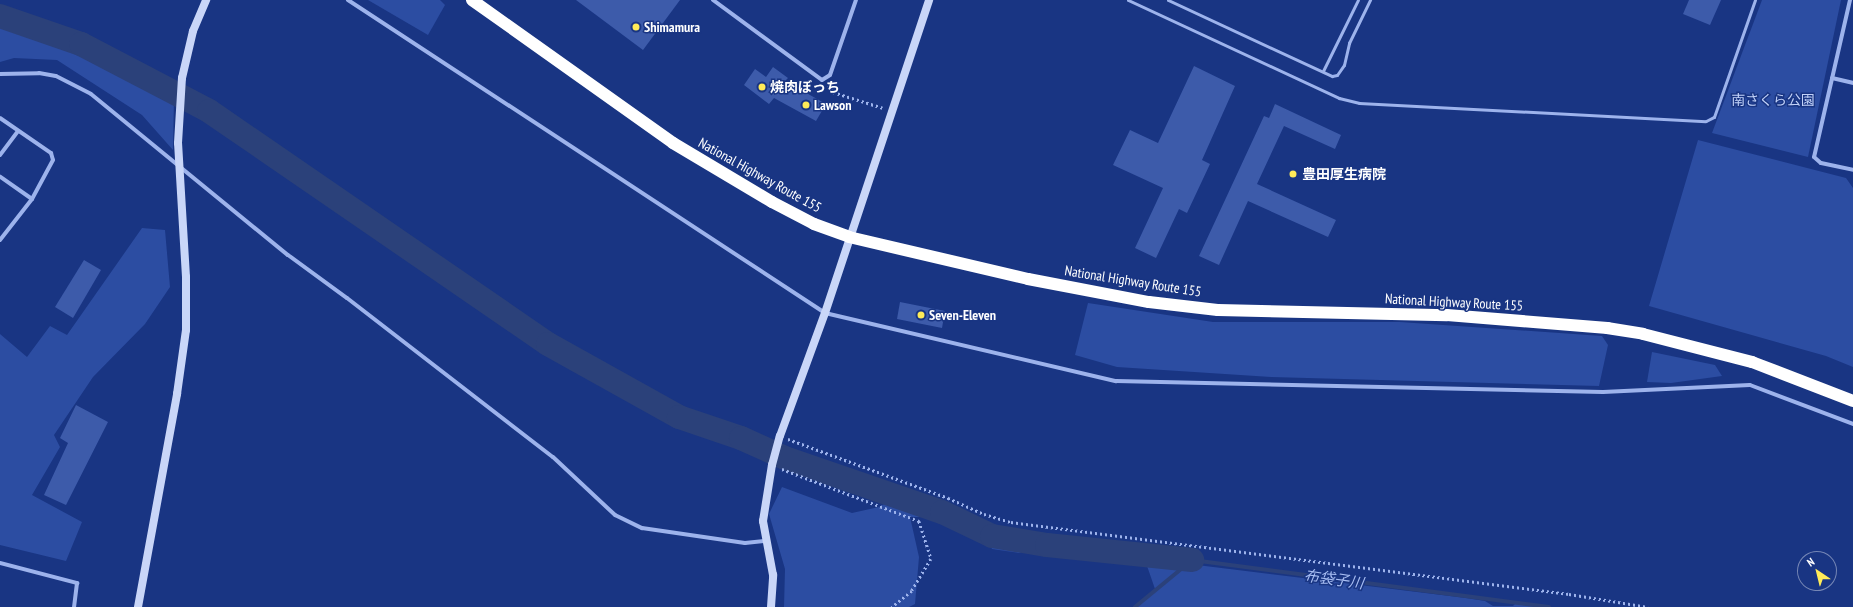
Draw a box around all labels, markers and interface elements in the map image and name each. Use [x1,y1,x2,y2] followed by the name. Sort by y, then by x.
[644,19,700,35] place label: Shimamura
[631,22,641,32] marker: Shimamura
[770,79,840,95] place label: 焼肉ぼっち
[757,82,767,92] marker: 焼肉ぼっち
[1731,92,1815,108] park label: 南さくら公園
[814,97,851,113] place label: Lawson
[801,100,811,110] marker: Lawson
[695,134,825,216] street label: National Highway Route 155
[1302,166,1386,182] place label: 豊田厚生病院
[1287,168,1299,180] marker: 豊田厚生病院
[1063,262,1203,300] street label: National Highway Route 155
[1384,290,1524,314] street label: National Highway Route 155
[929,307,996,323] place label: Seven-Eleven
[916,310,926,320] marker: Seven-Eleven
[1797,551,1837,591] north arrow
[1804,555,1817,569] text: N
[1303,566,1365,592] water label: 布袋子川

